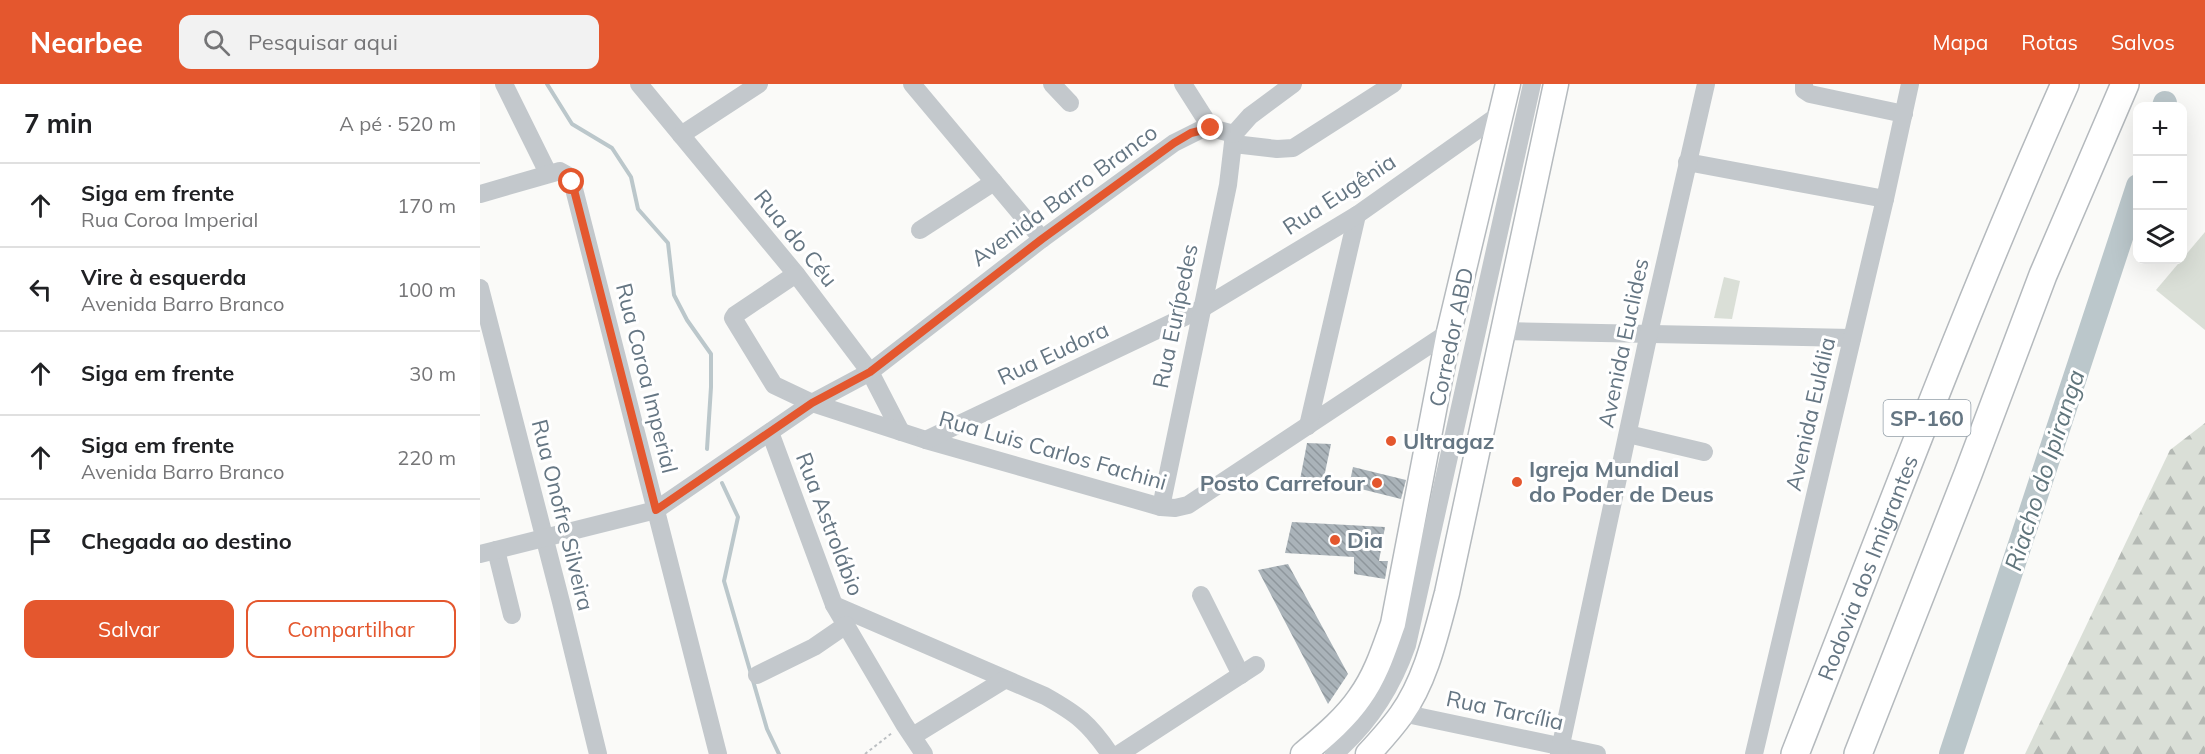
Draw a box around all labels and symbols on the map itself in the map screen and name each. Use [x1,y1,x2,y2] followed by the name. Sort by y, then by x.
[1197,114,1223,140] route end
[965,118,1163,272] street label: Avenida Barro Branco
[1277,147,1401,241] street label: Rua Eugênia
[558,168,584,194] route start
[748,184,844,292] street label: Rua do Céu
[1146,241,1204,391] street label: Rua Eurípedes
[1591,256,1655,430] street label: Avenida Euclides
[1423,265,1479,409] street label: Corredor ABD
[610,280,684,476] street label: Rua Coroa Imperial
[993,315,1113,391] street label: Rua Eudora
[1779,334,1841,494] street label: Avenida Eulália
[1997,366,2091,574] water label: Riacho do Ipiranga
[1884,400,1970,436] road number: SP-160
[936,404,1170,496] street label: Rua Luis Carlos Fachini
[526,416,600,614] street label: Rua Onofre Silveira
[1403,427,1494,455] place label: Ultragaz
[1384,434,1398,448] marker: Ultragaz
[790,448,870,600] street label: Rua Astrolábio
[1811,451,1924,684] street label: Rodovia dos Imigrantes
[1529,455,1714,508] place label: Igreja Mundial do Poder de Deus
[1200,469,1365,497] place label: Posto Carrefour
[1510,475,1524,489] marker: Igreja Mundial do Poder de Deus
[1370,476,1384,490] marker: Posto Carrefour
[1347,526,1383,554] place label: Dia
[1328,533,1342,547] marker: Dia
[1444,684,1566,736] street label: Rua Tarcília

